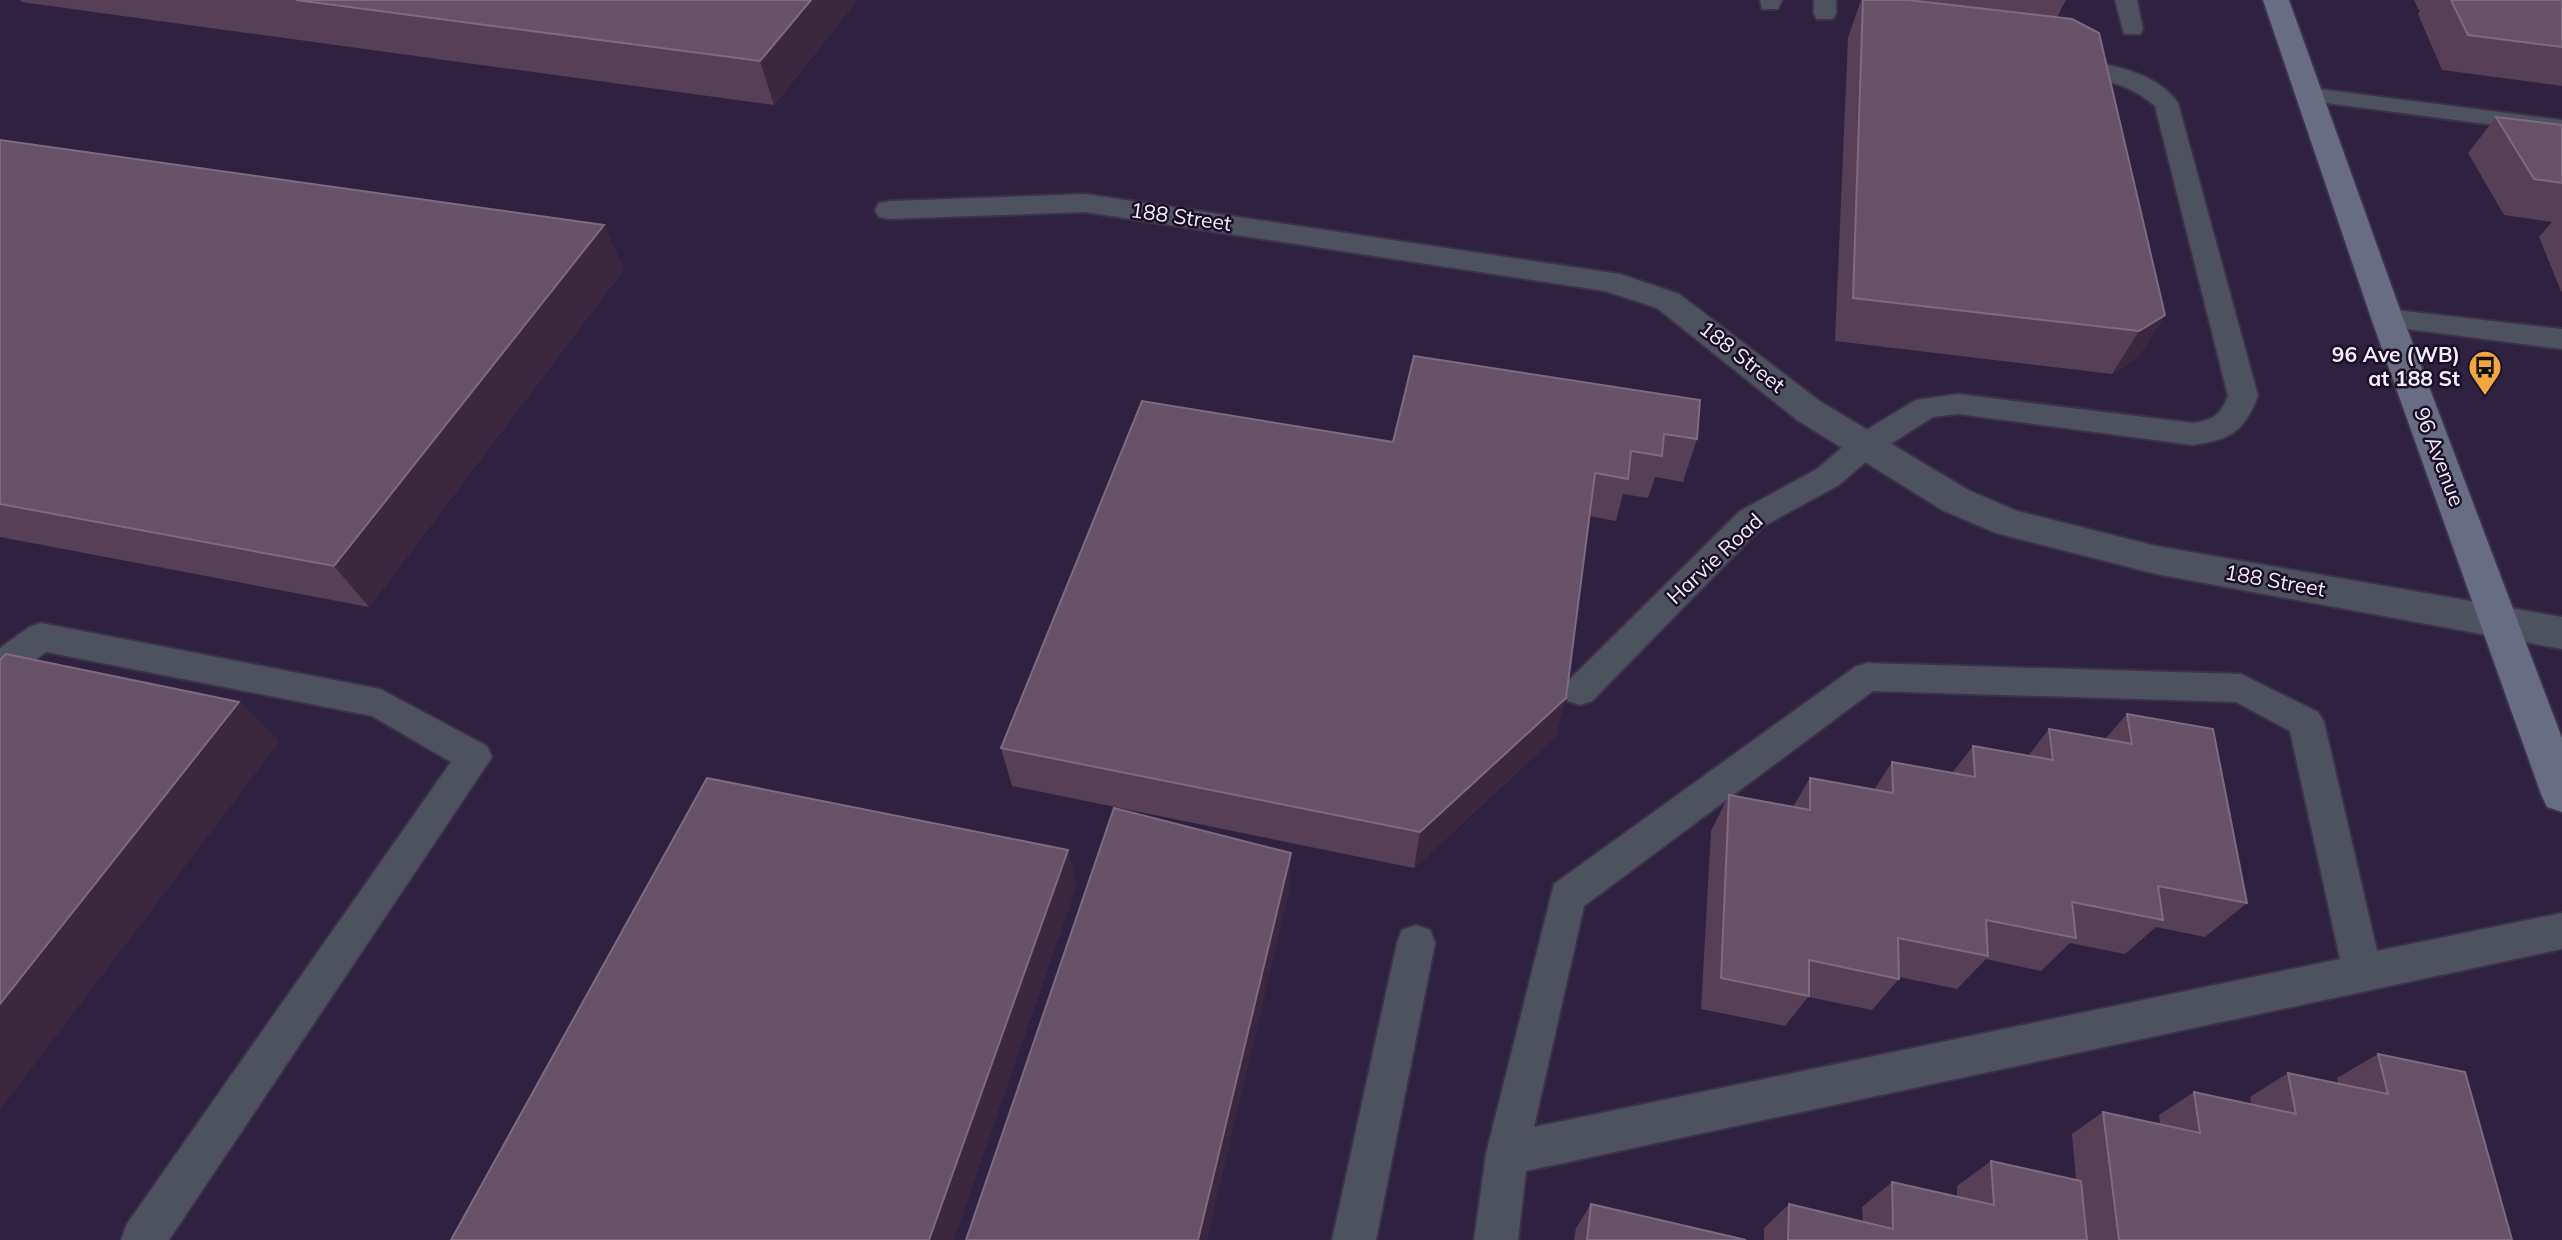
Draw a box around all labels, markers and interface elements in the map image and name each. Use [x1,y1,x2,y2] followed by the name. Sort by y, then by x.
[1129,196,1233,236] street label: 188 Street
[1695,315,1791,398] street label: 188 Street
[2332,341,2460,391] place label: 96 Ave (WB) at 188 St
[2466,348,2504,397] bus stop icon: 96 Ave (WB) at 188 St
[2409,404,2471,510] street label: 96 Avenue
[1661,507,1768,609] street label: Harvie Road
[2223,558,2327,602] street label: 188 Street

